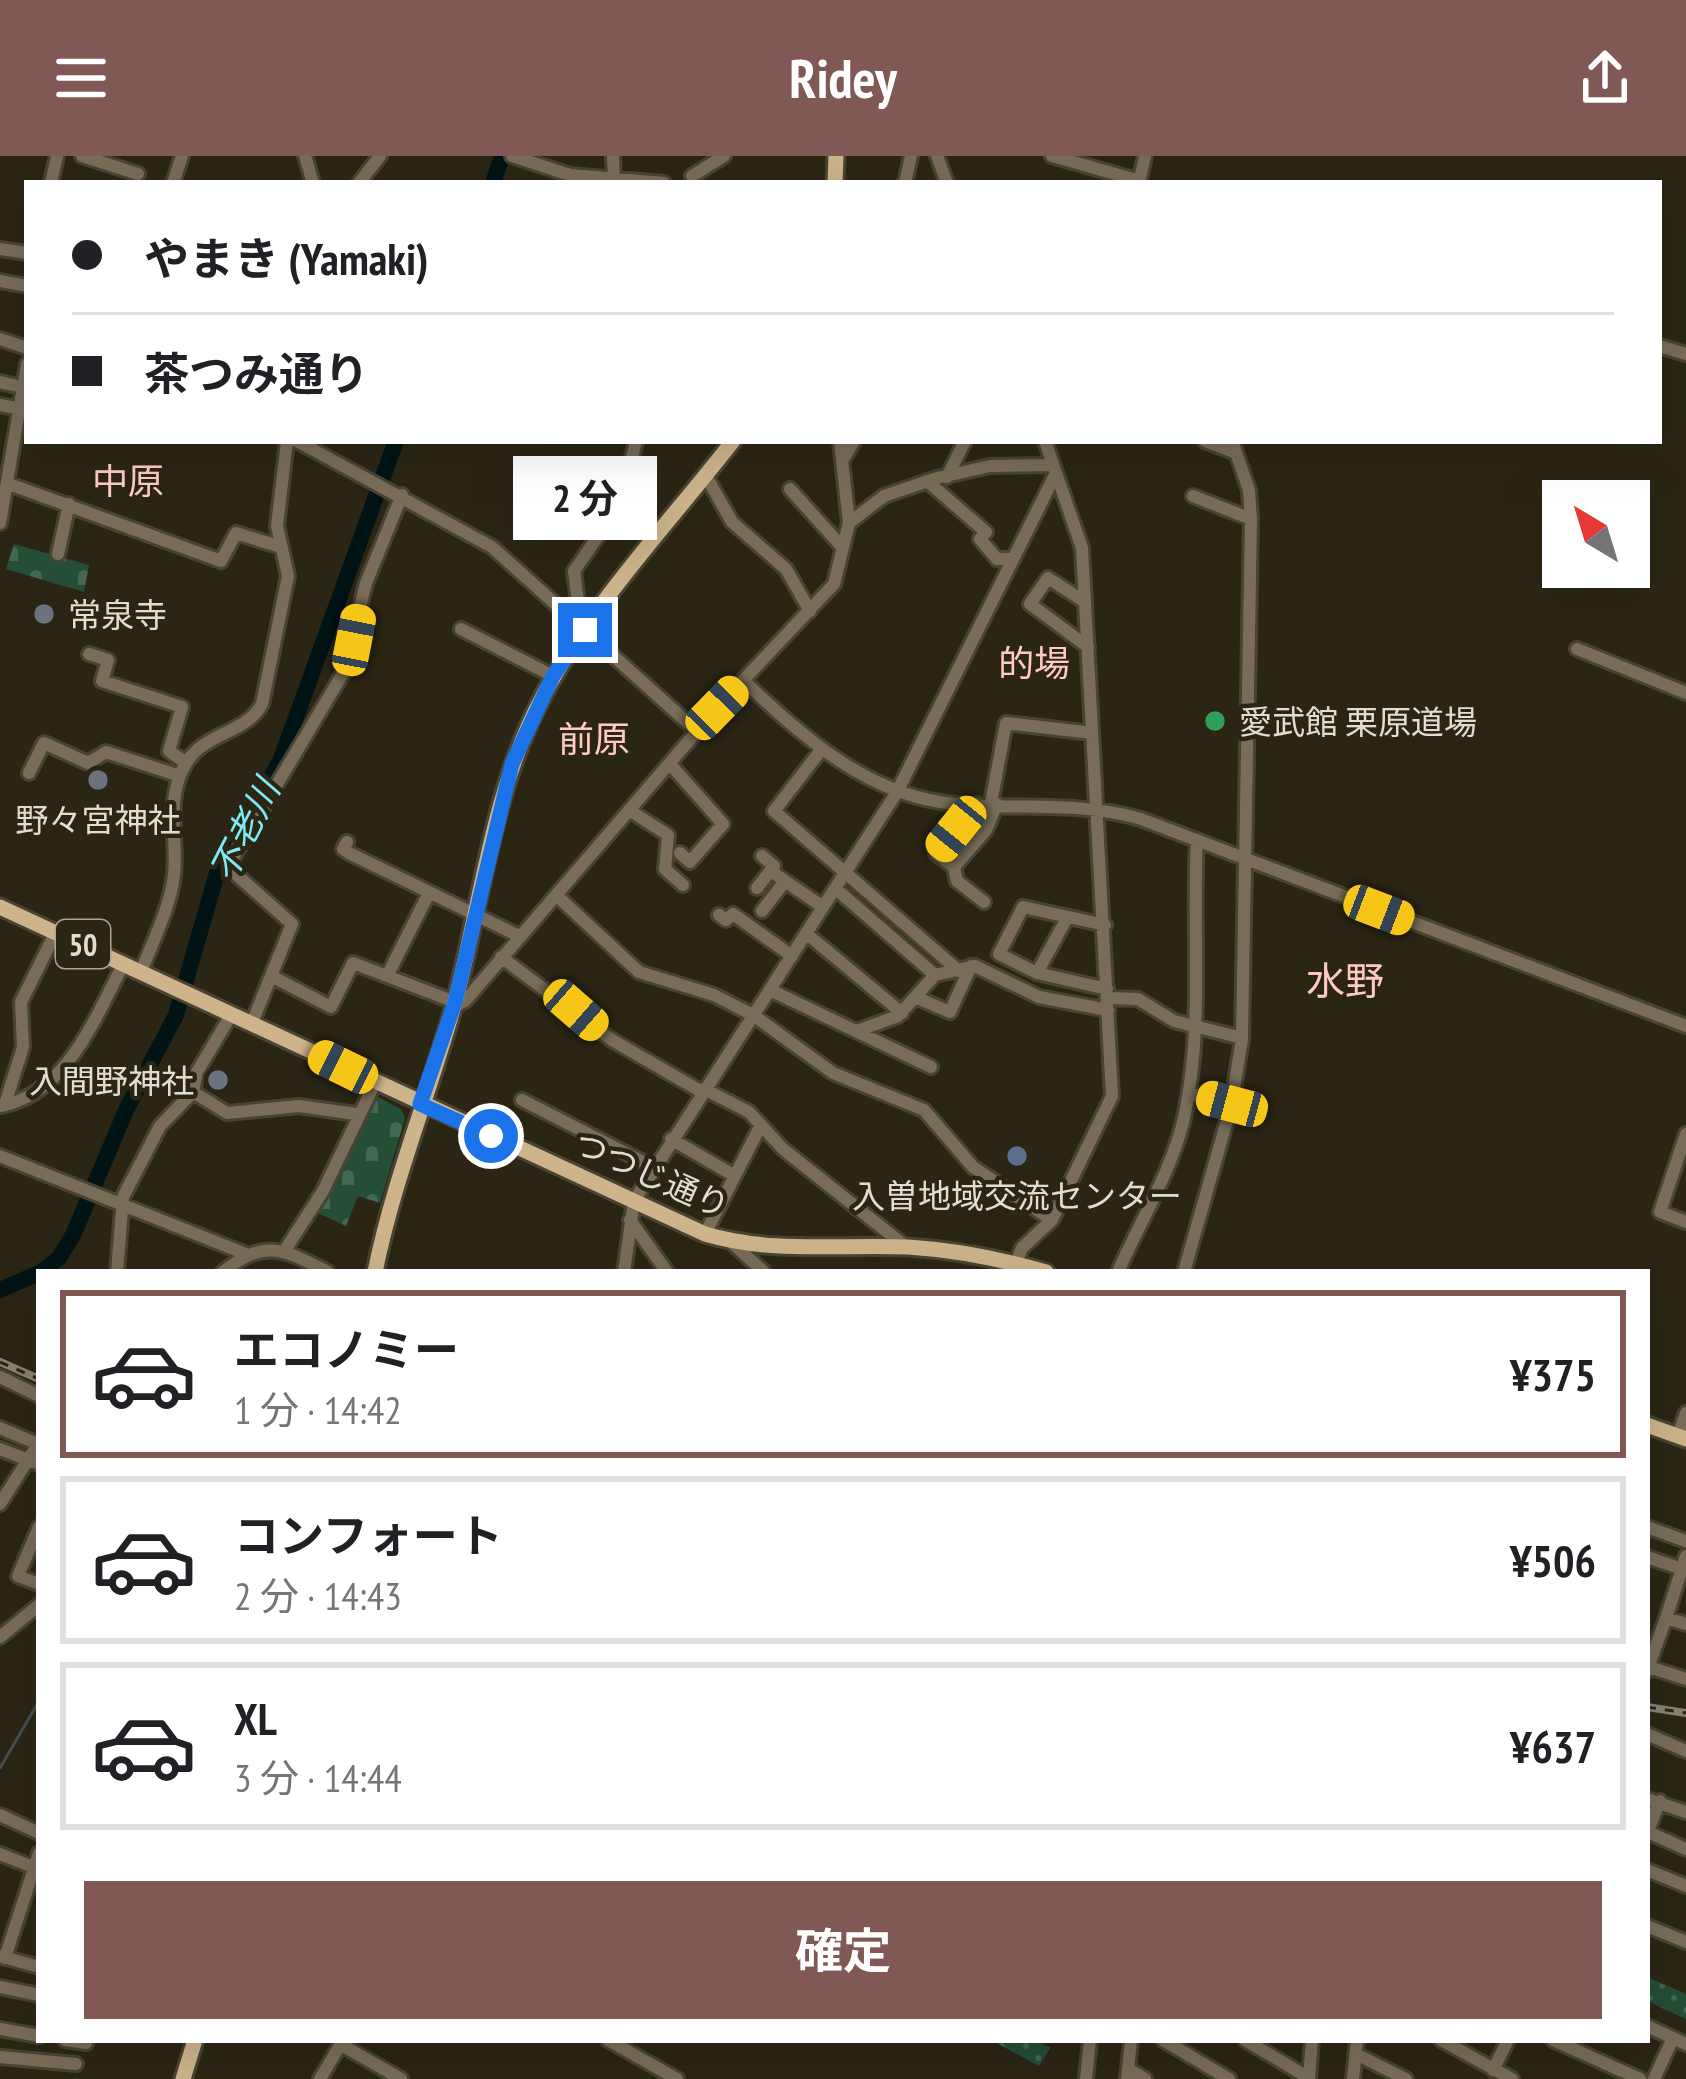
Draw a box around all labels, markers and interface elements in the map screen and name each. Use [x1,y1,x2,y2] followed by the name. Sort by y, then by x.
[789,43,897,113] text: Ridey
[48,45,114,111] icon: menu
[1572,45,1638,111] icon: share
[144,229,429,287] text: やまき (Yamaki)
[144,344,369,402] text: 茶つみ通り
[513,456,657,540] callout: 2 分
[92,457,164,504] district label: 中原
[552,472,618,523] text: 2 分
[1542,480,1650,588] north arrow
[1542,480,1650,588] map controls
[68,593,167,636] place label: 常泉寺
[31,601,57,627] marker: 常泉寺
[329,601,379,679] car
[558,603,612,657] route end
[998,639,1070,686] district label: 的場
[679,670,755,746] car
[1239,700,1477,743] place label: 愛武館 栗原道場
[1202,708,1228,734] marker: 愛武館 栗原道場
[558,715,630,762] district label: 前原
[85,767,111,793] marker: 野々宮神社
[199,768,291,889] water label: 不老川
[919,790,993,868] car
[16,798,181,841] place label: 野々宮神社
[1339,880,1419,940] car
[56,920,110,968] road number: 50
[1306,955,1384,1006] district label: 水野
[537,973,615,1047] car
[303,1035,383,1099] car
[29,1059,194,1102] place label: 入間野神社
[205,1067,231,1093] marker: 入間野神社
[1193,1077,1271,1131] car
[464,1109,518,1163] route start
[568,1121,736,1227] street label: つつじ通り
[1004,1143,1030,1169] marker: 入曽地域交流センター
[852,1174,1182,1217] place label: 入曽地域交流センター
[90,1320,198,1428] icon: car
[234,1320,459,1378] text: エコノミー
[1510,1345,1596,1403] text: ¥375
[234,1384,402,1435] text: 1 分 · 14:42
[90,1506,198,1614] icon: car
[234,1506,503,1564] text: コンフォート
[1510,1531,1596,1589] text: ¥506
[234,1570,402,1621] text: 2 分 · 14:43
[234,1689,277,1747] text: XL
[90,1692,198,1800] icon: car
[1510,1717,1596,1775] text: ¥637
[234,1752,402,1803] text: 3 分 · 14:44
[84,1881,1602,2019] button: 確定

